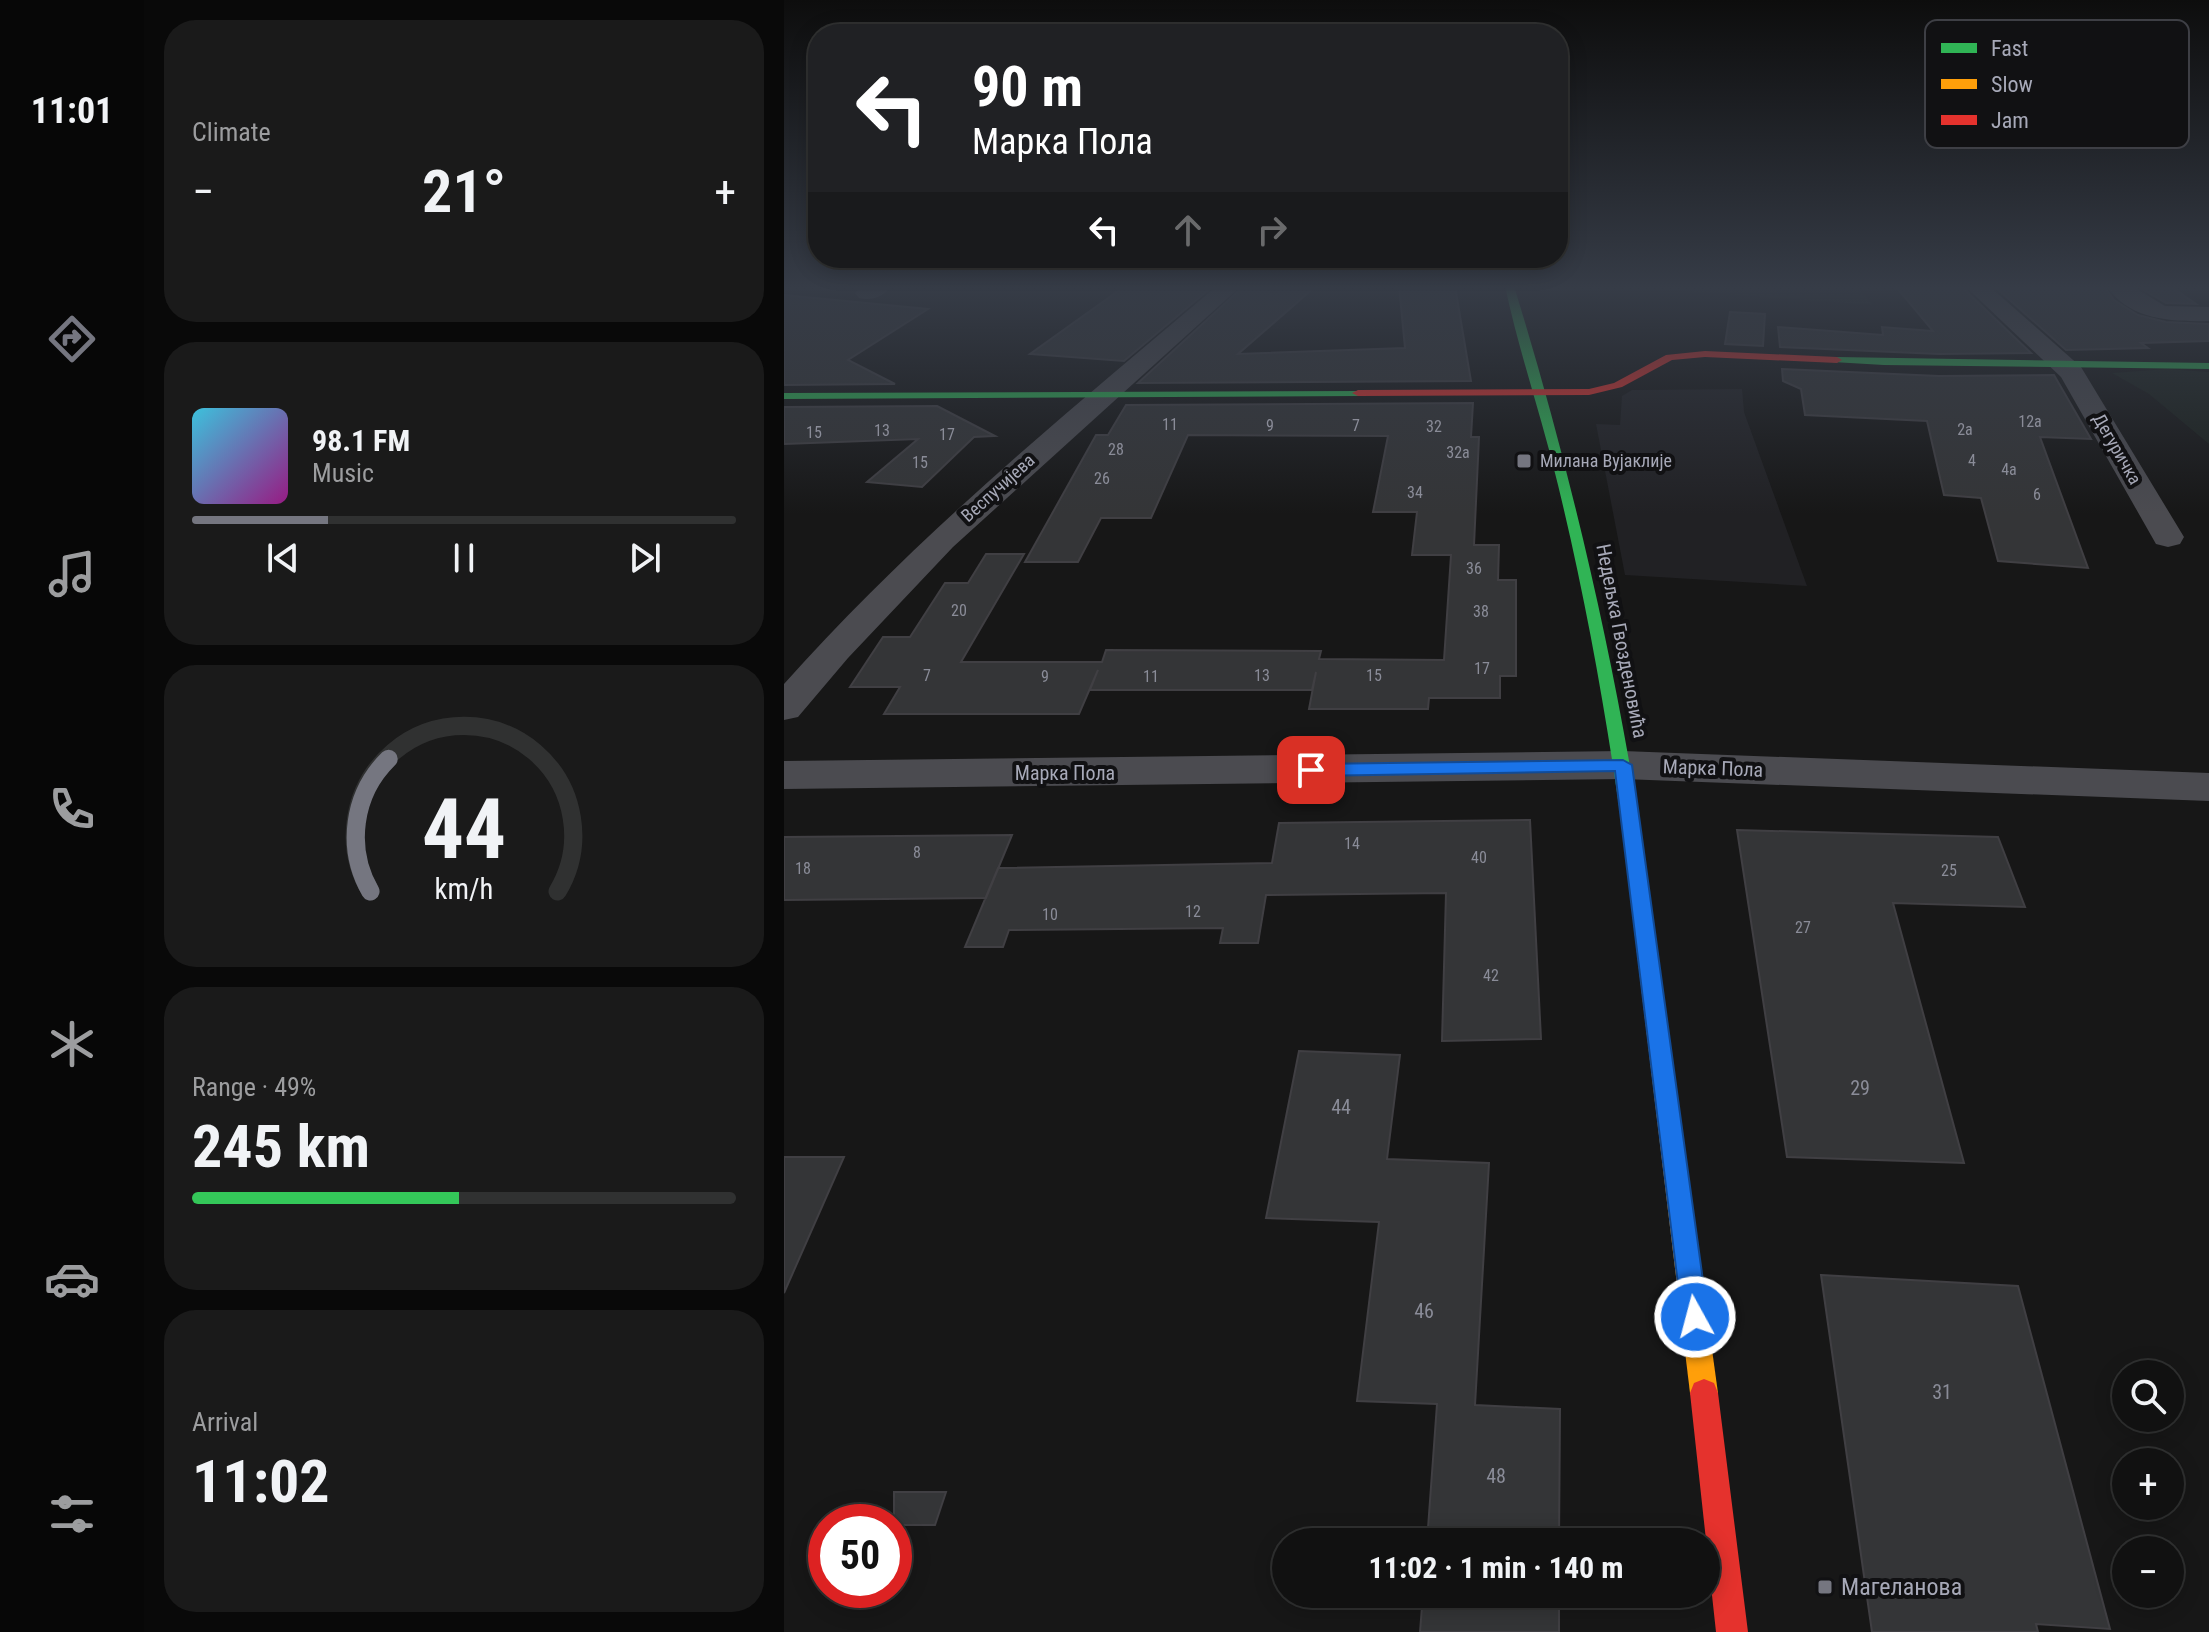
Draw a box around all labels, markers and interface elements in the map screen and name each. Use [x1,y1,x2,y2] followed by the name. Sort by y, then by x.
[1925,20,2189,148] legend
[1991,36,2028,61] text: Fast
[972,54,1083,120] text: 90 m
[840,56,944,160] icon: left
[1991,72,2033,97] text: Slow
[31,90,113,132] text: 11:01
[1991,108,2029,133] text: Jam
[192,117,271,147] text: Climate
[972,121,1153,163] text: Марка Пола
[422,156,506,227] text: 21°
[192,166,214,218] text: −
[714,166,736,218] text: +
[1082,208,1126,252] icon: left
[1166,208,1210,252] icon: ahead
[1250,208,1294,252] icon: right
[44,311,100,367] icon: directions
[2089,410,2146,488] street label: Дегуричка
[2018,412,2042,431] house number: 12a
[1162,415,1178,434] house number: 11
[1266,416,1274,435] house number: 9
[1352,416,1360,435] house number: 7
[1426,417,1442,436] house number: 32
[1957,420,1973,439] house number: 2a
[874,421,890,440] house number: 13
[312,423,410,458] text: 98.1 FM
[806,423,822,442] house number: 15
[939,425,955,444] house number: 17
[1108,440,1124,459] house number: 28
[1446,443,1470,462] house number: 32a
[957,449,1039,526] street label: Веспучијева
[1540,450,1672,471] place label: Милана Вујаклије
[1968,451,1976,470] house number: 4
[1515,452,1533,470] marker: Милана Вујаклије
[912,453,928,472] house number: 15
[312,458,374,488] text: Music
[2001,460,2017,479] house number: 4a
[1094,469,1110,488] house number: 26
[1407,483,1423,502] house number: 34
[2033,485,2041,504] house number: 6
[261,536,305,580] icon: previous
[442,536,486,580] icon: pause
[623,536,667,580] icon: next
[1591,542,1653,740] street label: Недељка Гвозденовића
[44,546,100,602] icon: music
[1466,559,1482,578] house number: 36
[951,601,967,620] house number: 20
[1473,602,1489,621] house number: 38
[1474,659,1490,678] house number: 17
[923,666,931,685] house number: 7
[1254,666,1270,685] house number: 13
[1366,666,1382,685] house number: 15
[1041,667,1049,686] house number: 9
[1143,667,1159,686] house number: 11
[1277,736,1345,804] pin
[1289,748,1333,792] icon: arrive
[1662,754,1764,782] street label: Марка Пола
[1015,761,1115,785] street label: Марка Пола
[44,781,100,837] icon: phone
[422,781,506,878] text: 44
[1344,834,1360,853] house number: 14
[913,843,921,862] house number: 8
[1471,848,1487,867] house number: 40
[795,859,811,878] house number: 18
[1941,861,1957,880] house number: 25
[435,872,493,906] text: km/h
[1185,902,1201,921] house number: 12
[1042,905,1058,924] house number: 10
[1795,918,1811,937] house number: 27
[1483,966,1499,985] house number: 42
[44,1016,100,1072] icon: climate
[192,1072,316,1102] text: Range · 49%
[1850,1076,1870,1100] house number: 29
[1331,1095,1351,1119] house number: 44
[192,1111,370,1182] text: 245 km
[44,1251,100,1307] icon: car
[1653,1275,1737,1359] position arrow
[1414,1299,1434,1323] house number: 46
[2112,1360,2184,1608] map controls
[2112,1360,2184,1432] button: search
[1932,1380,1952,1404] house number: 31
[192,1407,258,1437] text: Arrival
[192,1446,330,1517] text: 11:02
[2112,1448,2184,1520] button: +
[1486,1464,1506,1488] house number: 48
[44,1486,100,1542] icon: filters
[808,1504,912,1608] speed limit sign: 50
[2112,1536,2184,1608] button: −
[1369,1550,1623,1585] text: 11:02 · 1 min · 140 m
[1841,1573,1962,1601] place label: Магеланова
[1816,1578,1834,1596] marker: Магеланова

